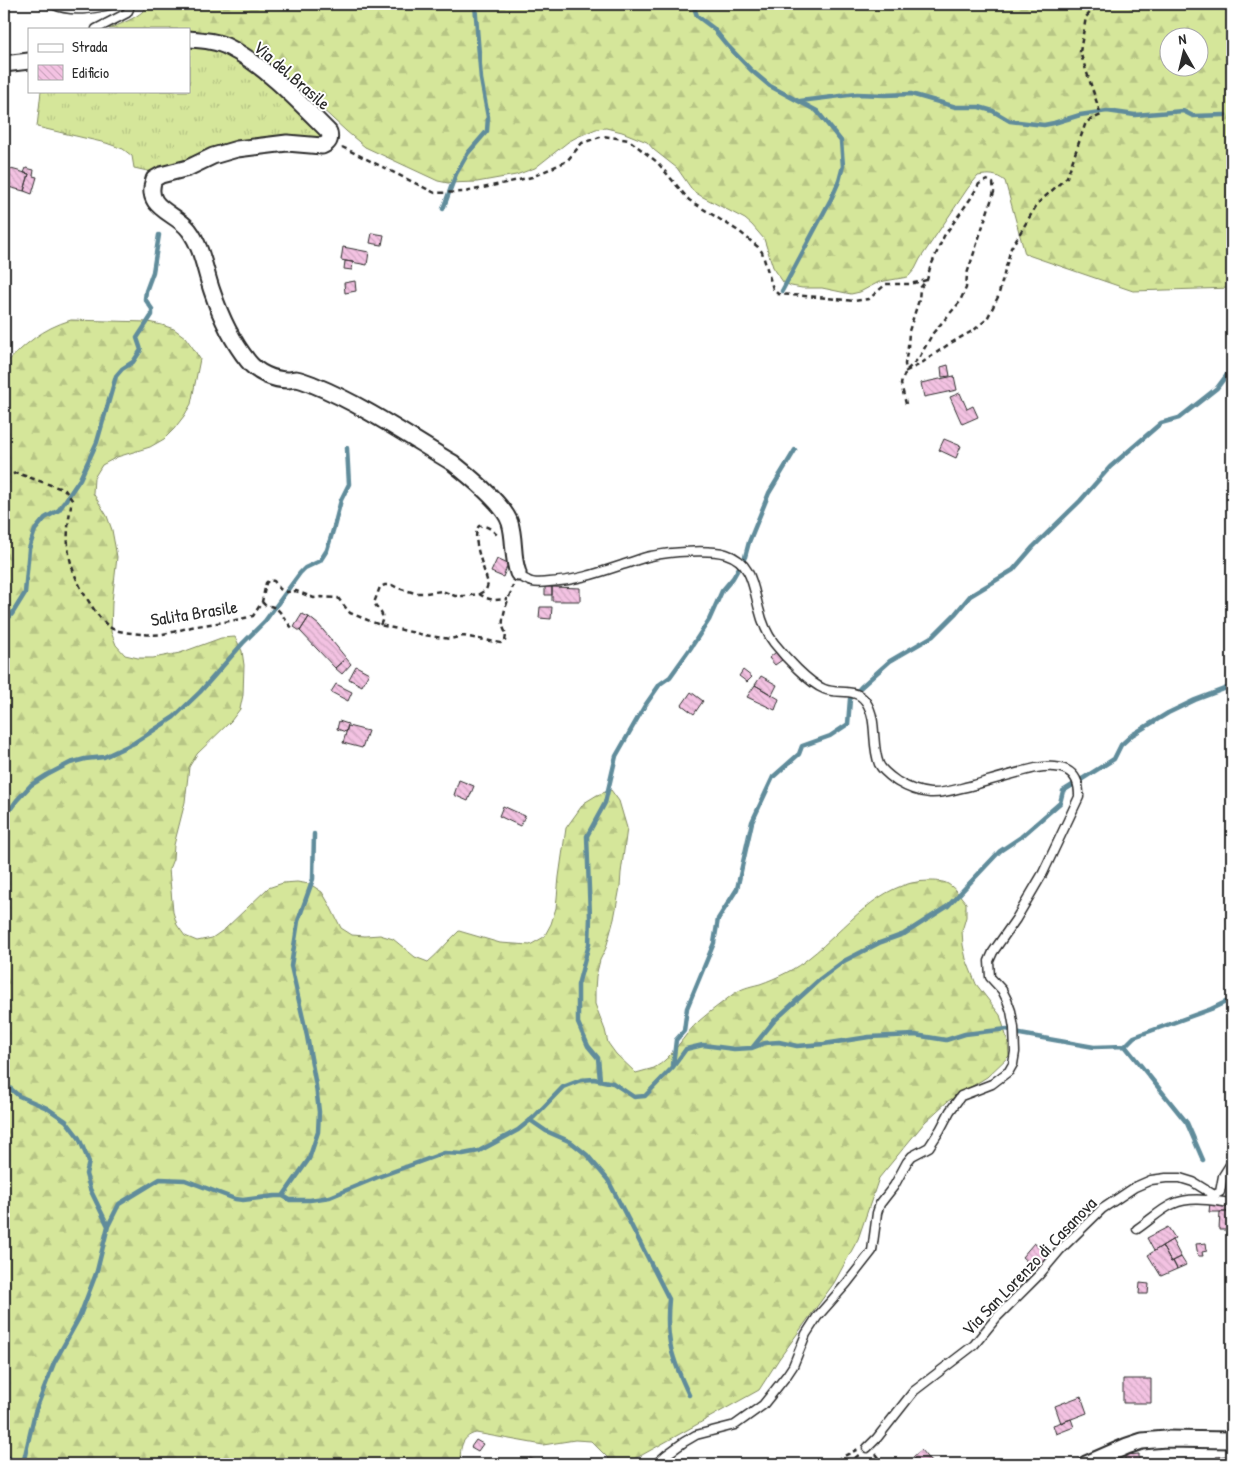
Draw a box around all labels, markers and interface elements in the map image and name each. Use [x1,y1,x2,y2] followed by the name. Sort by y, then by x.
[28,28,190,92] legend
[1158,28,1208,78] north arrow
[1177,29,1188,49] text: N
[248,35,336,115] street label: Via del Brasile
[72,36,108,57] text: Strada
[72,62,109,83] text: Edificio
[149,594,239,632] street label: Salita Brasile
[956,1191,1102,1341] street label: Via San Lorenzo di Casanova

